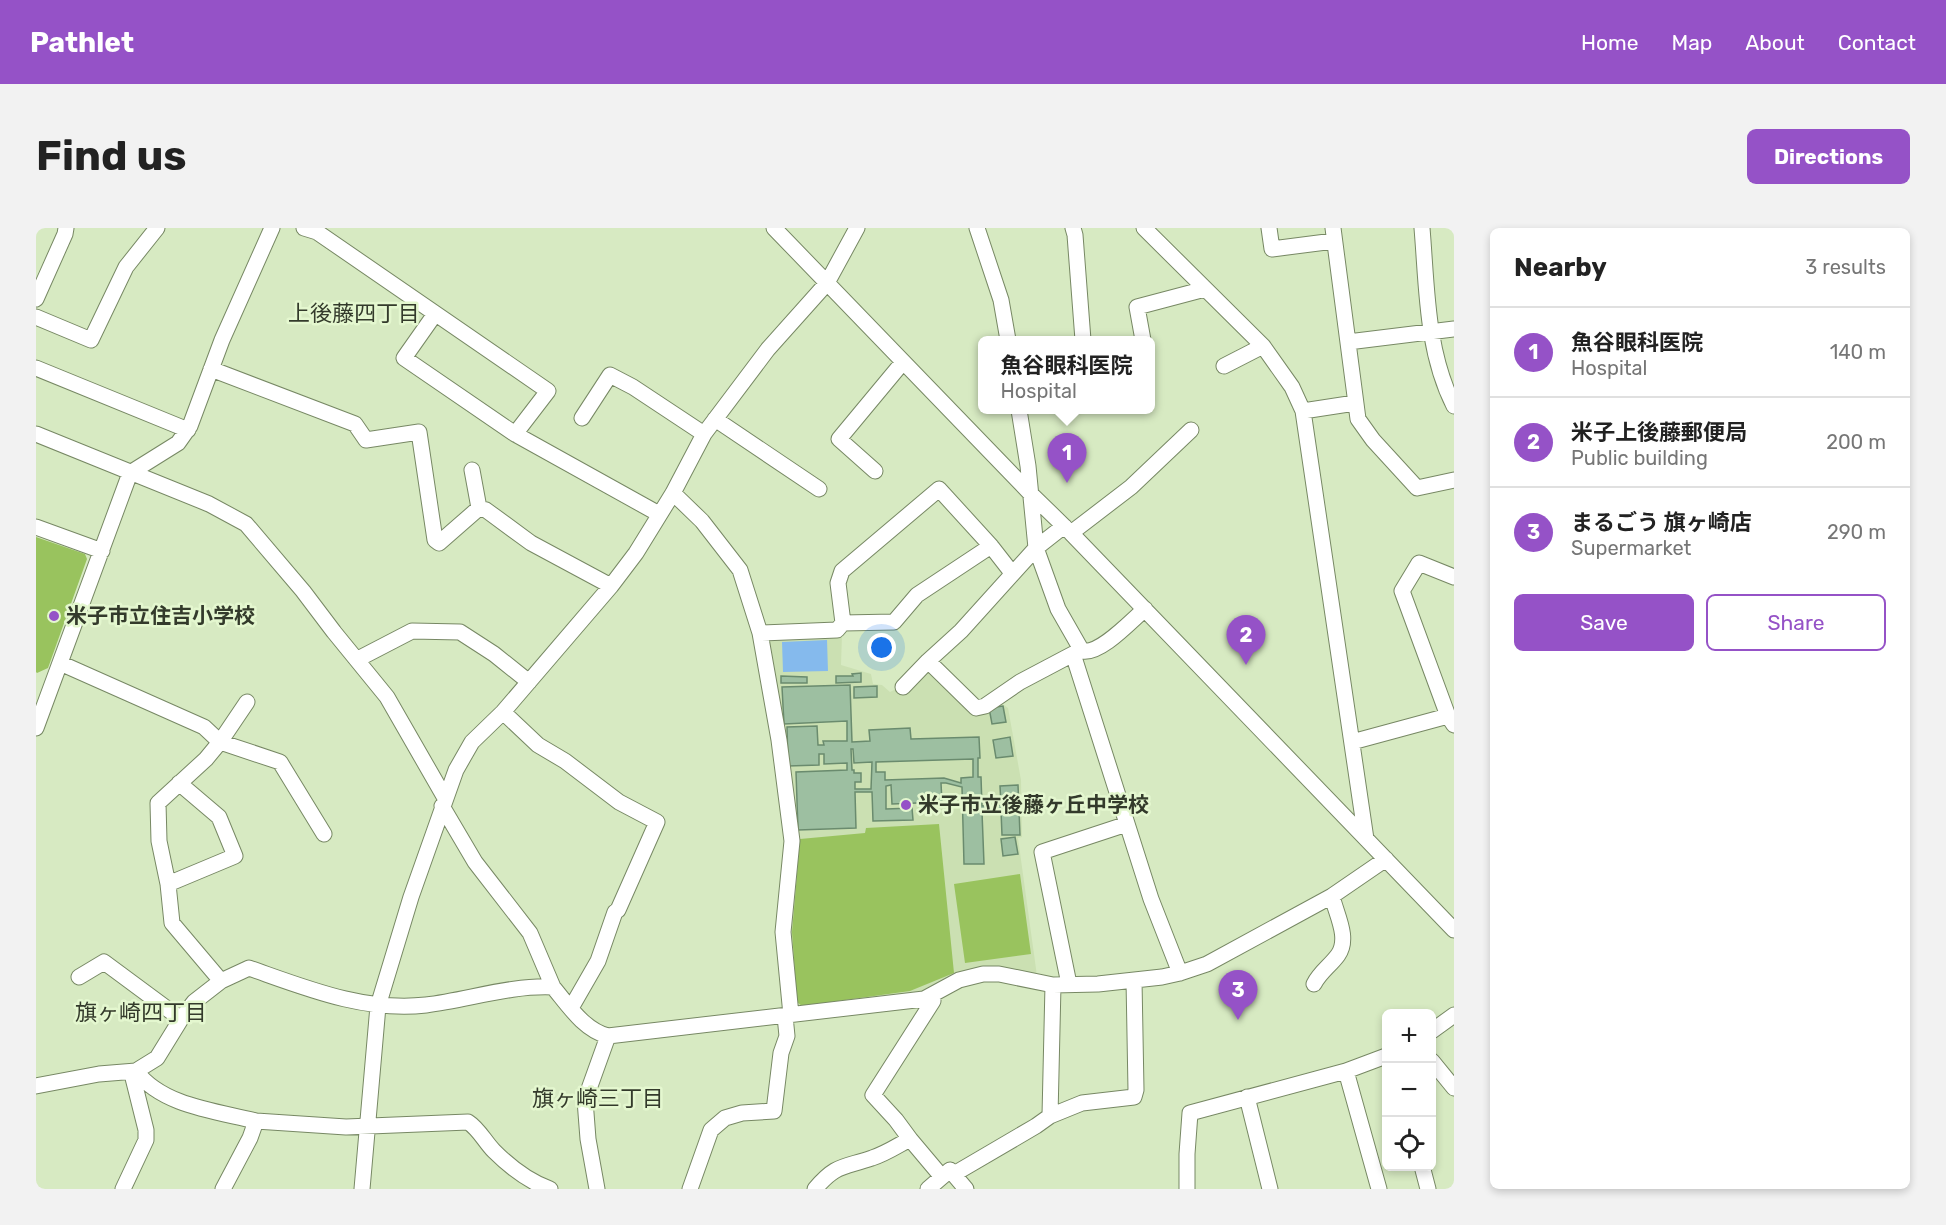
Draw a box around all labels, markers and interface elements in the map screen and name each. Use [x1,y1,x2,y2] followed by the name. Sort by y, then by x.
[30,26,134,59] text: Pathlet
[1581,30,1638,55] text: Home
[1671,30,1712,55] text: Map
[1745,30,1805,55] text: About
[1838,30,1916,55] text: Contact
[1747,129,1910,184] button: Directions
[36,131,187,181] text: Find us
[1514,252,1607,283] text: Nearby
[1805,255,1886,279] text: 3 results
[288,300,420,327] district label: 上後藤四丁目
[1571,329,1703,356] text: 魚谷眼科医院
[978,336,1155,414] popup
[1529,340,1538,364] text: 1
[1830,340,1886,364] text: 140 m
[1000,352,1133,379] text: 魚谷眼科医院
[1571,356,1647,380] text: Hospital
[1000,379,1077,403] text: Hospital
[1571,419,1747,446] text: 米子上後藤郵便局
[1527,430,1540,454] text: 2
[1826,430,1886,454] text: 200 m
[1048,434,1086,483] pin: 1
[1571,446,1708,470] text: Public building
[1571,509,1752,536] text: まるごう 旗ヶ崎店
[1527,520,1540,544] text: 3
[1827,520,1886,544] text: 290 m
[1571,536,1691,560] text: Supermarket
[1514,594,1694,651] button: Save
[1706,594,1886,651] button: Share
[66,603,255,628] place label: 米子市立住吉小学校
[47,609,61,623] marker: 米子市立住吉小学校
[1226,616,1266,665] pin: 2
[867,633,896,662] your location
[918,792,1149,817] place label: 米子市立後藤ヶ丘中学校
[899,798,913,812] marker: 米子市立後藤ヶ丘中学校
[1218,970,1258,1020] pin: 3
[75,999,207,1026] district label: 旗ヶ崎四丁目
[1382,1009,1436,1171] map controls
[1382,1009,1436,1063] button: +
[1382,1063,1436,1117] button: −
[532,1085,664,1112] district label: 旗ヶ崎三丁目
[1382,1117,1436,1171] button: locate

